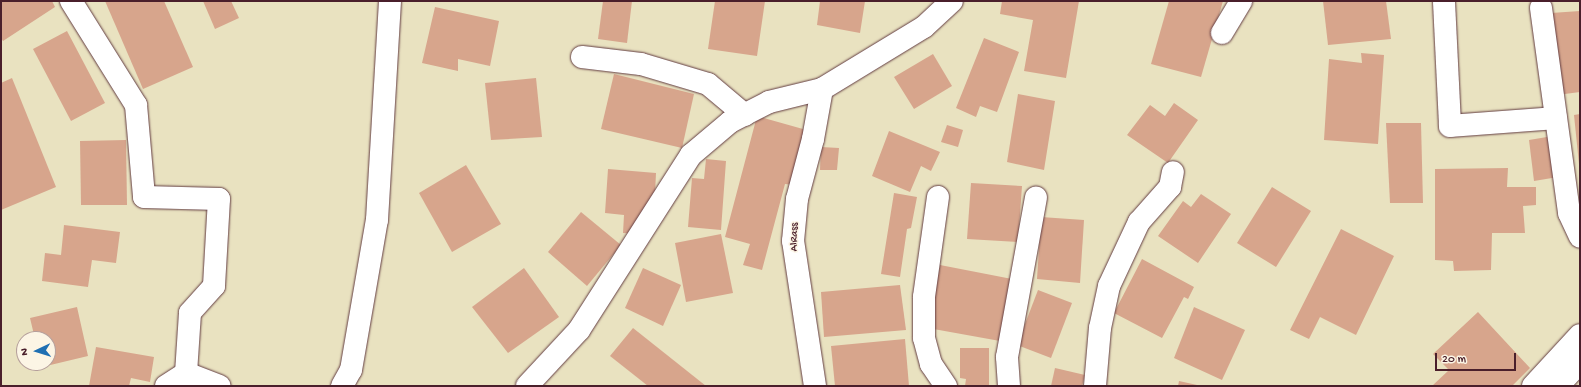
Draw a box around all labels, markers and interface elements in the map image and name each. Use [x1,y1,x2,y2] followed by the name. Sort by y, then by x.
[788,222,802,252] street label: AlRass
[16,331,56,371] north arrow
[1437,345,1518,371] scale bar
[19,348,31,356] text: N
[1442,353,1466,367] text: 20 m

